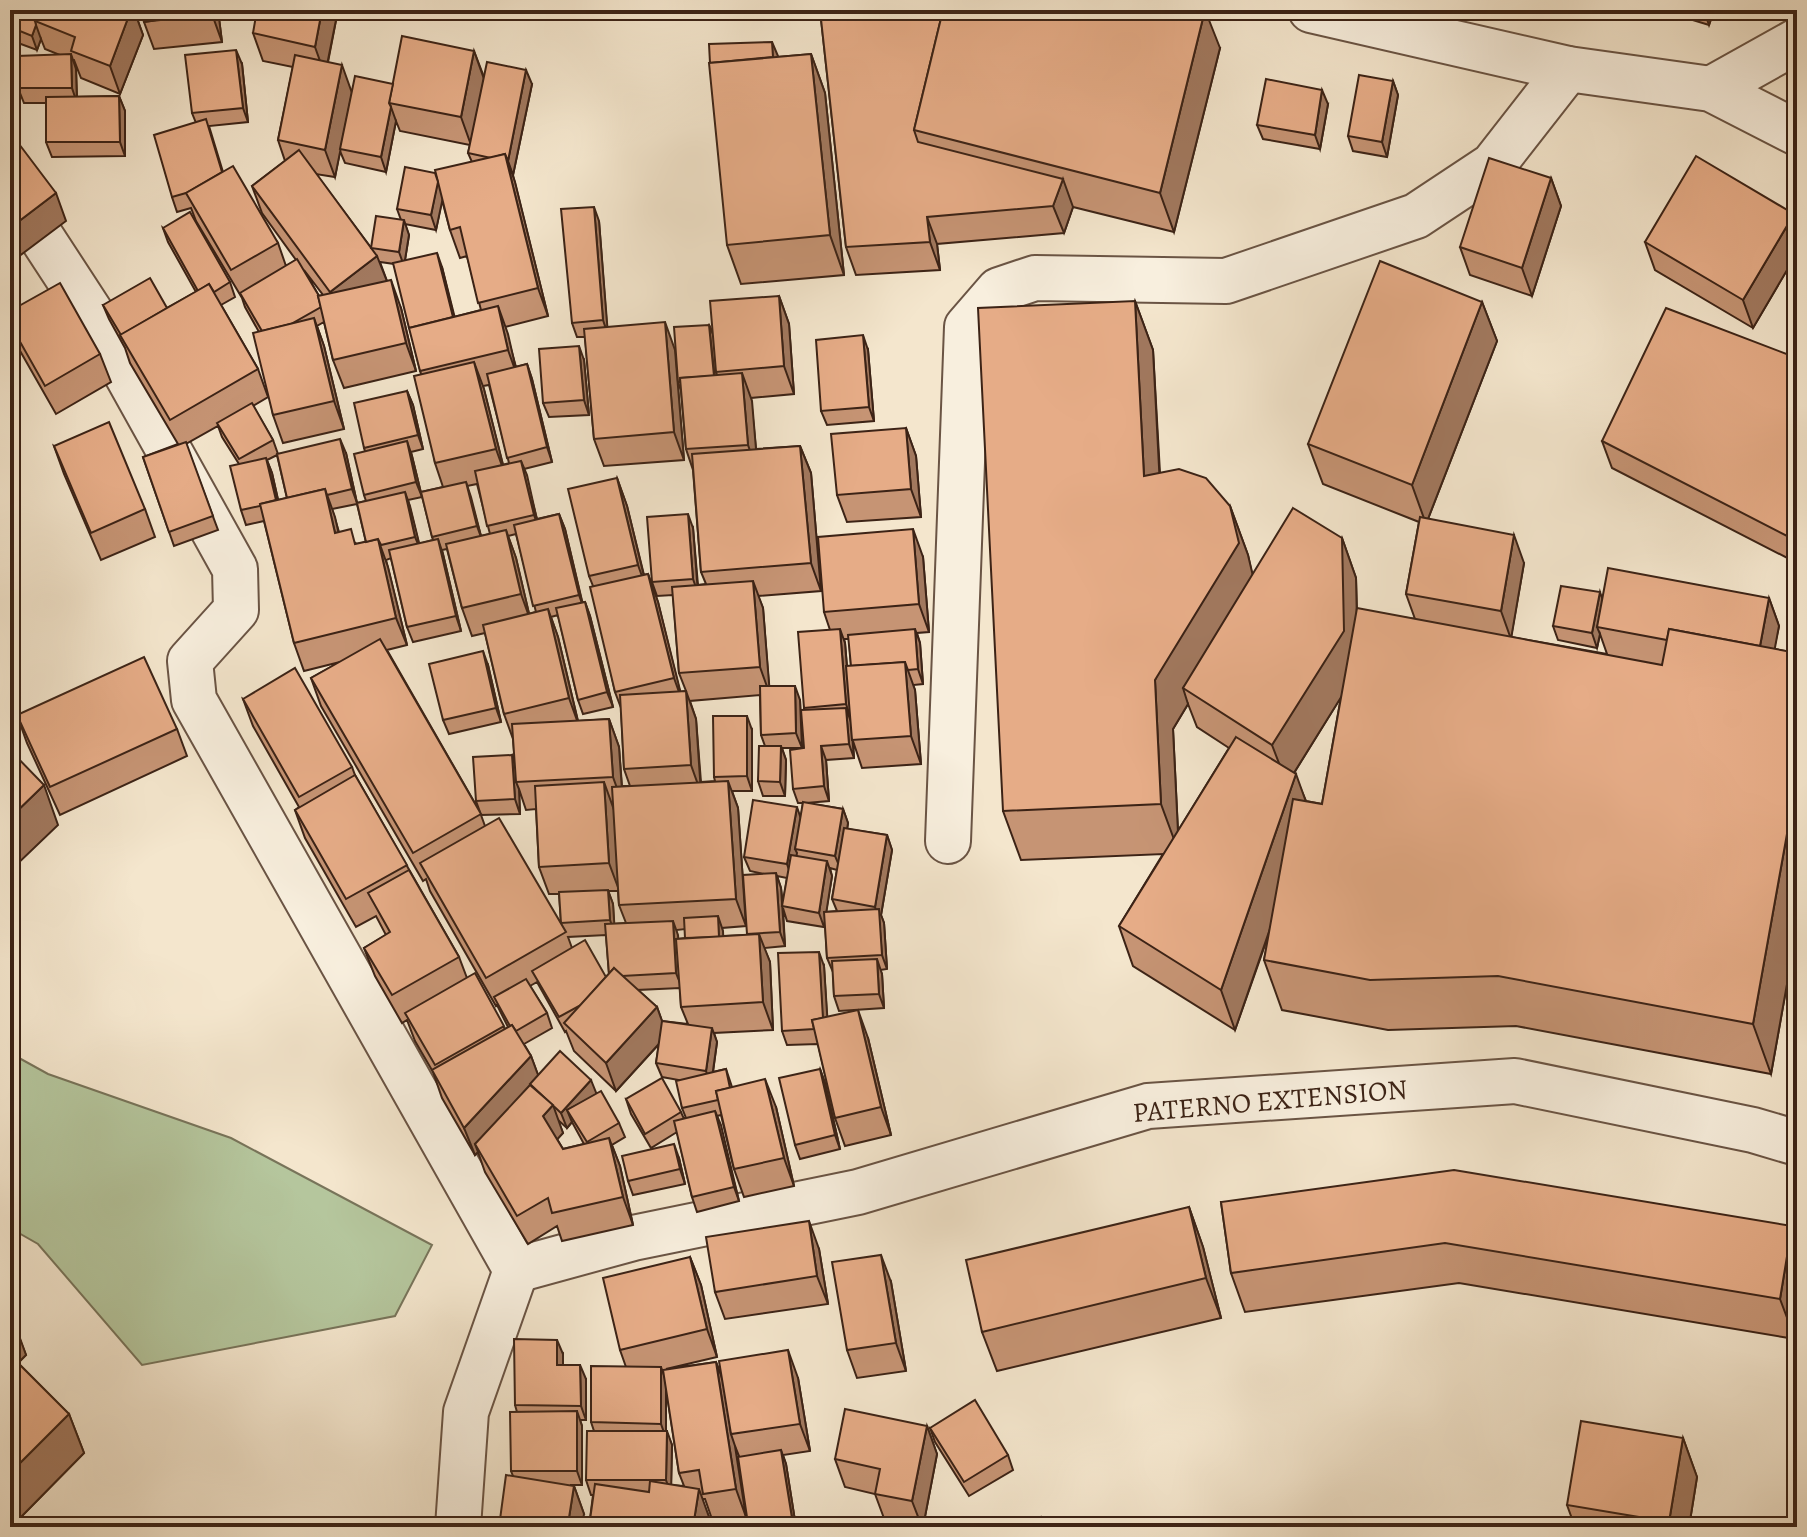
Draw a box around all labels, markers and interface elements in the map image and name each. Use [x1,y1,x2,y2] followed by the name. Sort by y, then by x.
[1131,1070,1409,1132] street label: PATERNO EXTENSION

